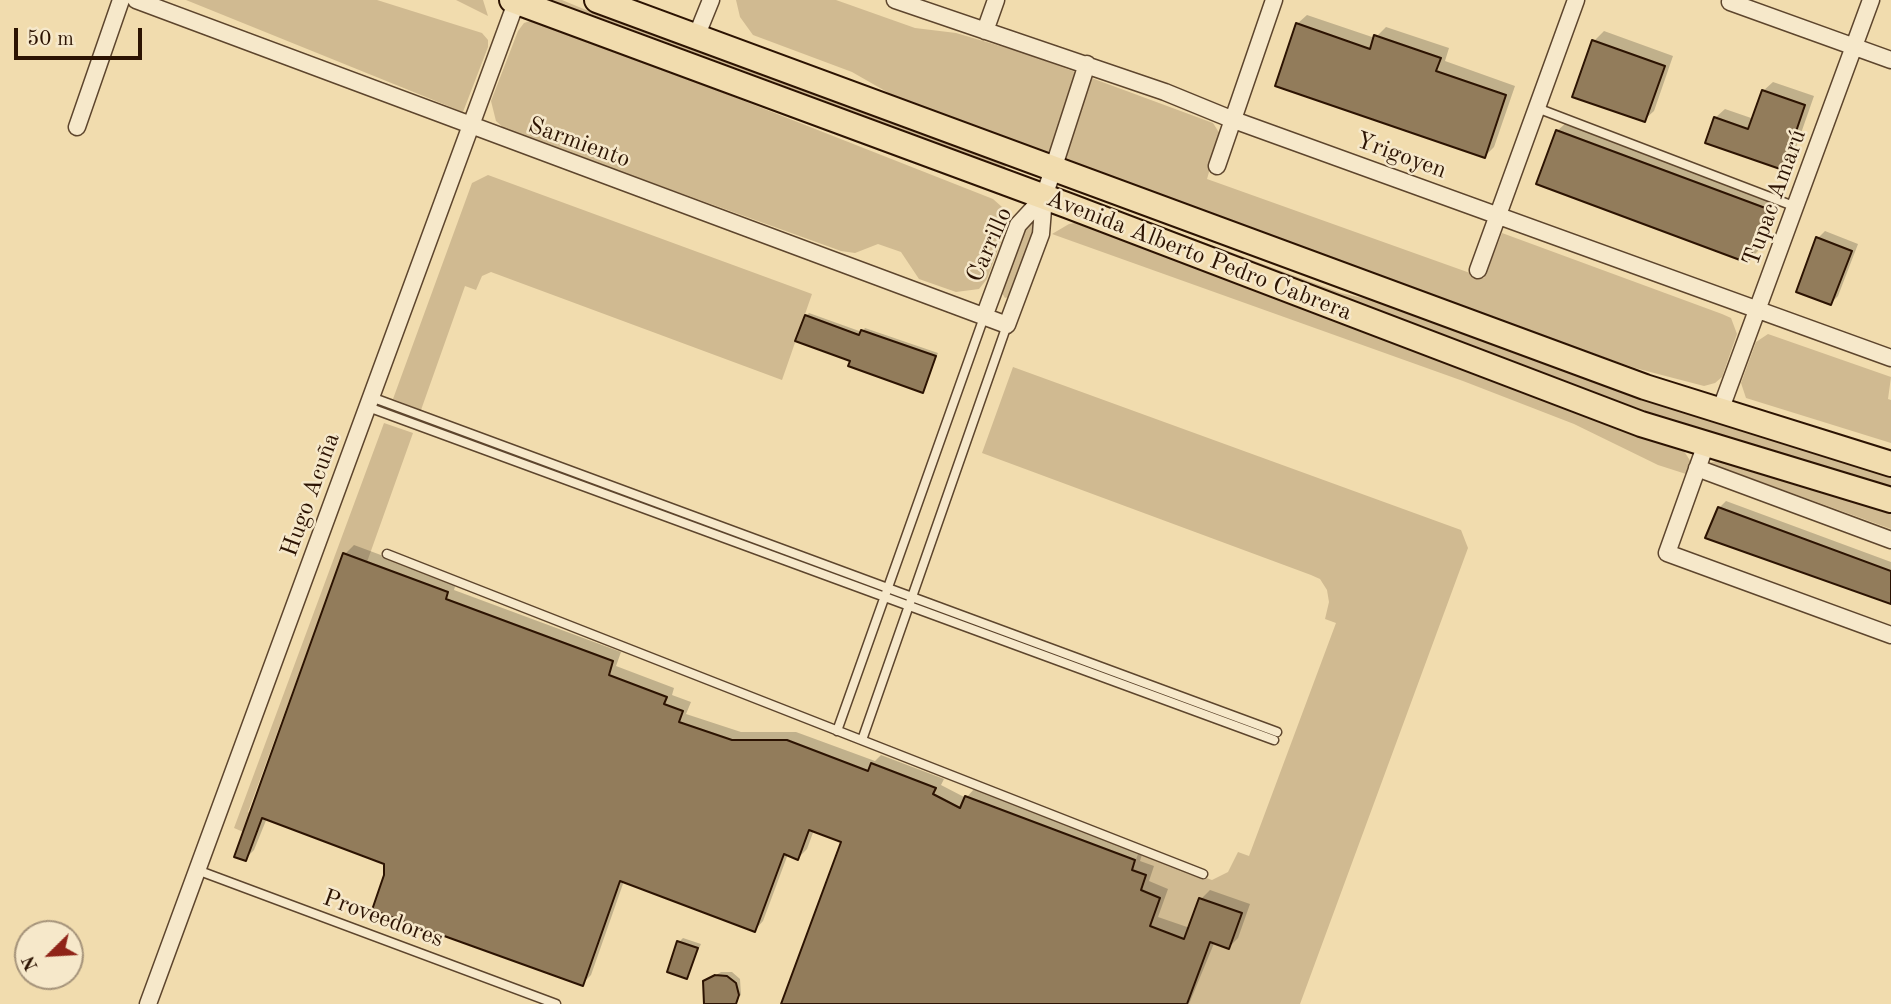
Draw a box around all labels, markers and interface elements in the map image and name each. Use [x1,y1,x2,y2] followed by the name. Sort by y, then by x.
[18,14,145,58] scale bar
[27,29,74,50] text: 50 m
[524,111,634,175] street label: Sarmiento
[1352,126,1450,186] street label: Yrigoyen
[1737,126,1813,270] street label: Tupac Amarú
[1042,184,1356,328] street label: Avenida Alberto Pedro Cabrera
[961,203,1019,287] street label: Carrillo
[275,429,347,561] street label: Hugo Acuña
[319,884,447,954] street label: Proveedores
[14,920,84,990] north arrow
[20,952,43,973] text: N

